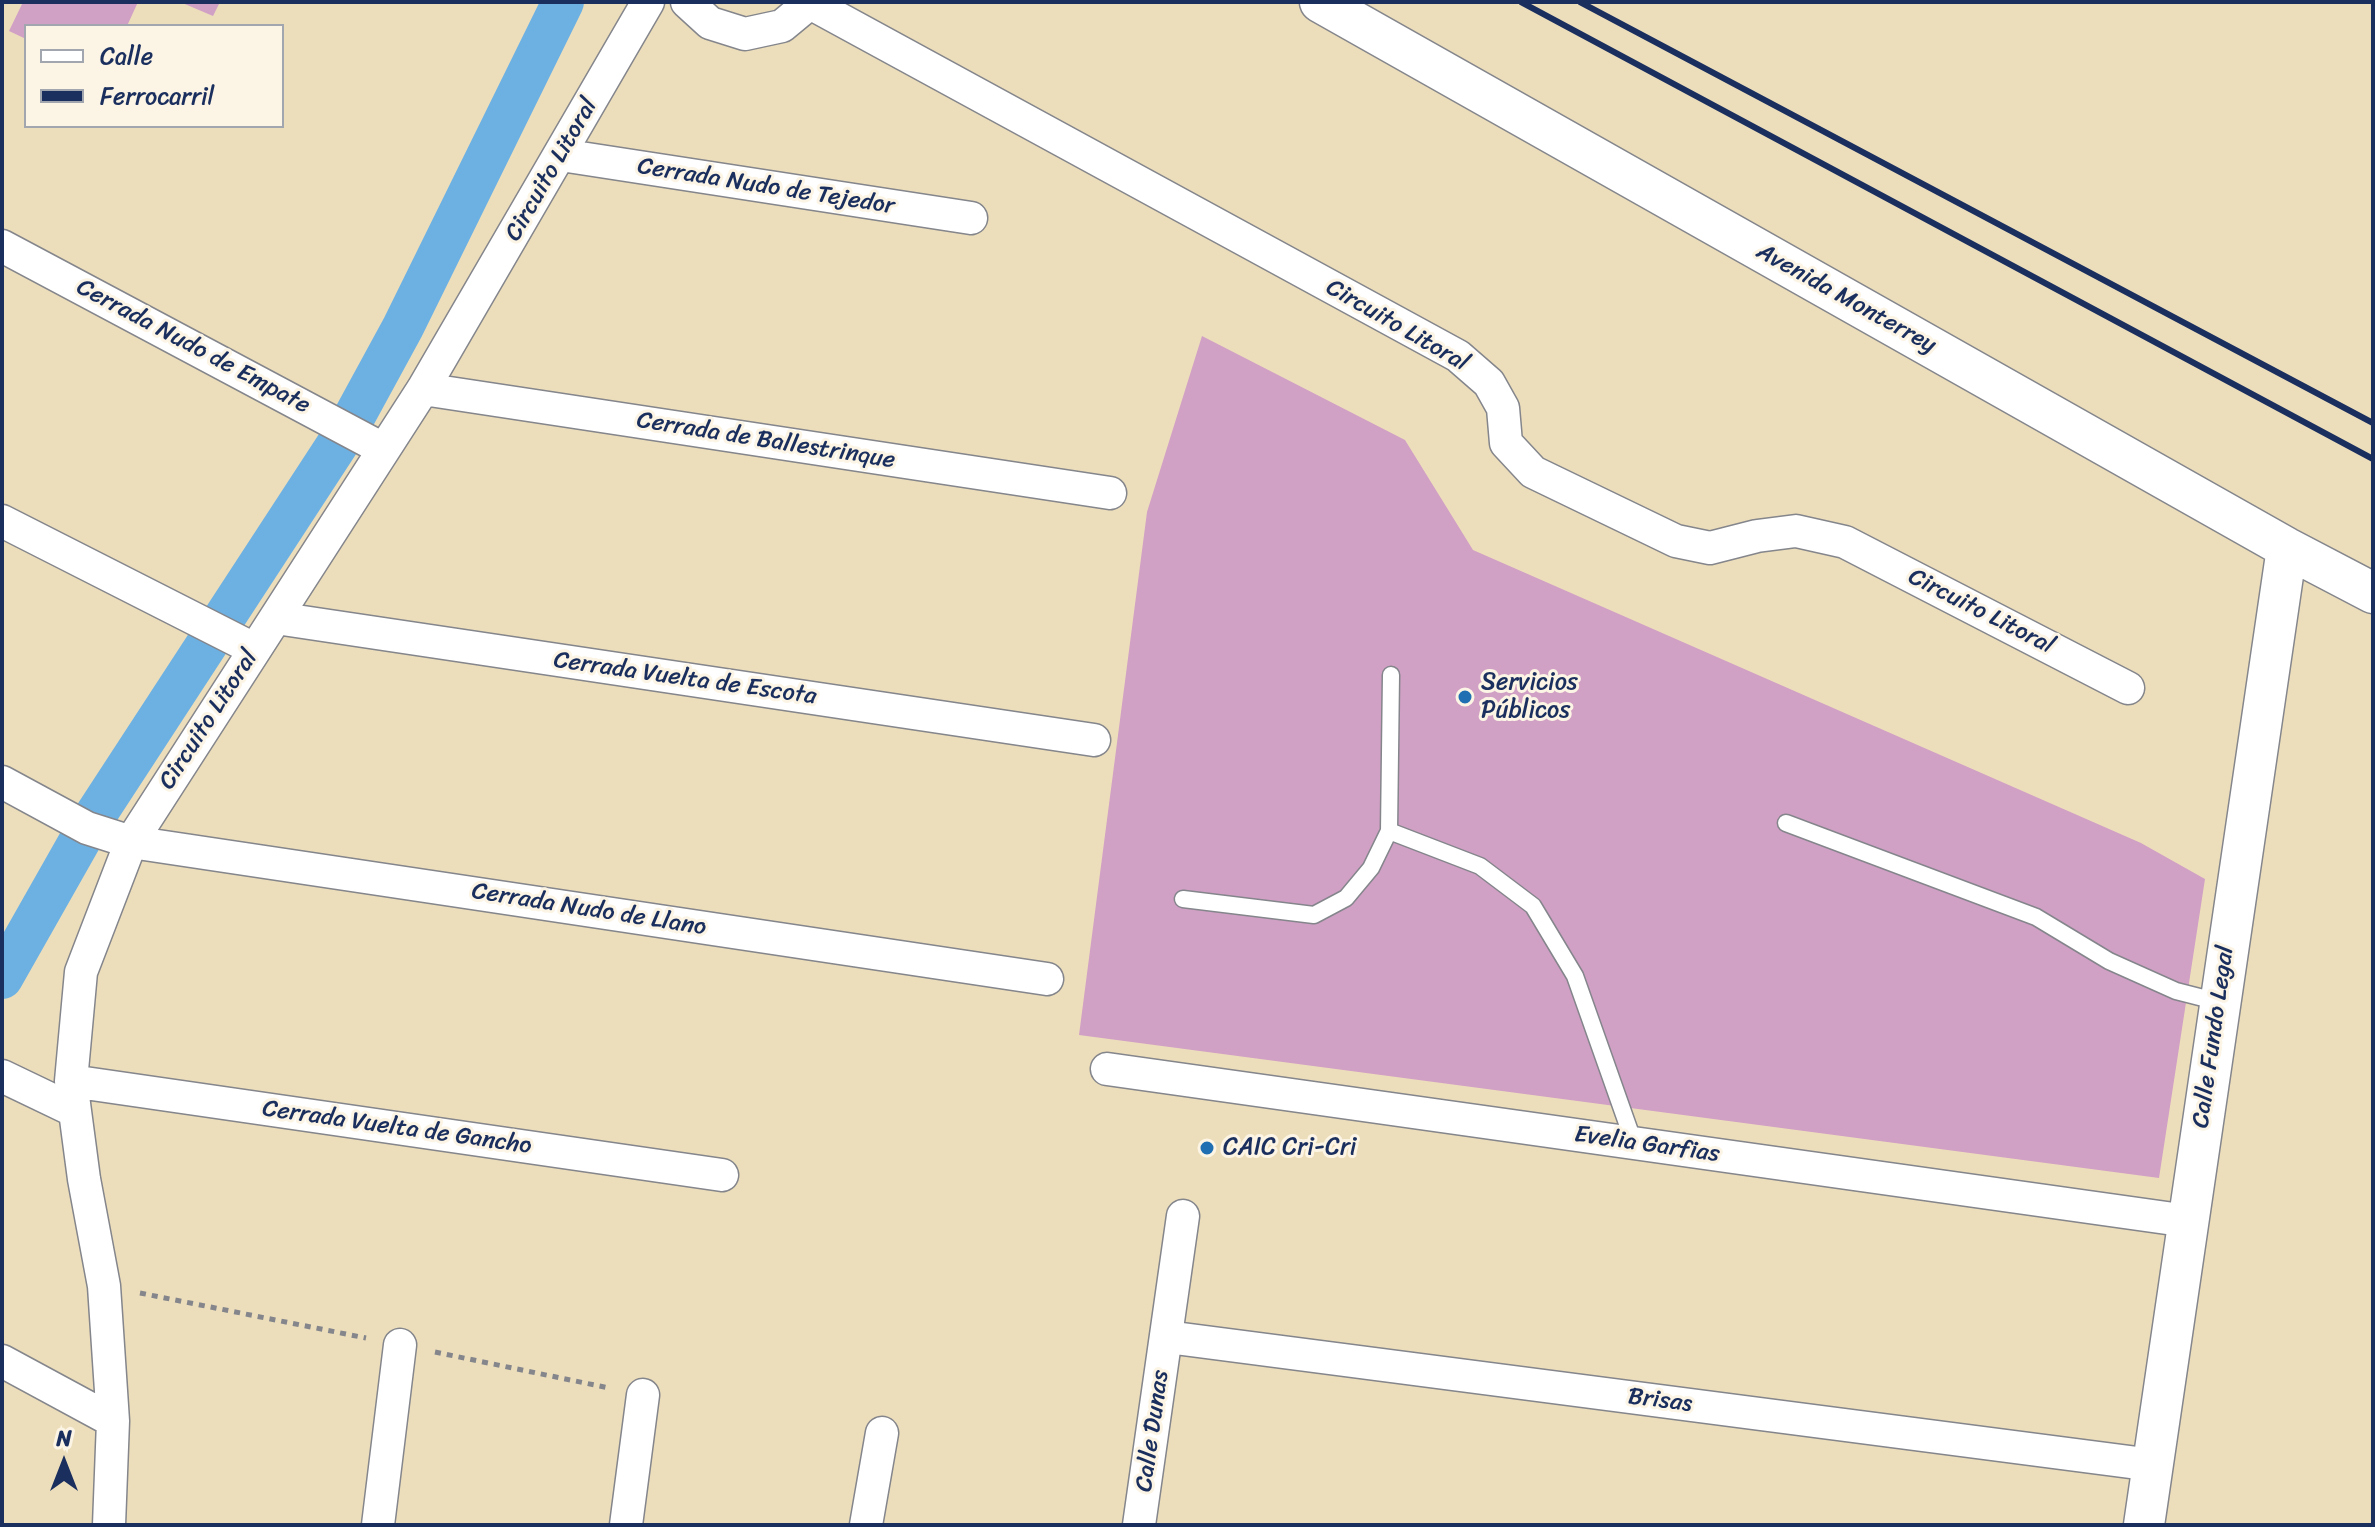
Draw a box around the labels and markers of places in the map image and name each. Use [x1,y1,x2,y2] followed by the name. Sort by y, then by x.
[1481,669,1578,725] place label: Servicios Públicos
[1456,688,1474,706] marker: Servicios Públicos
[1223,1134,1356,1162] place label: CAIC Cri-Cri
[1198,1139,1216,1157] marker: CAIC Cri-Cri

